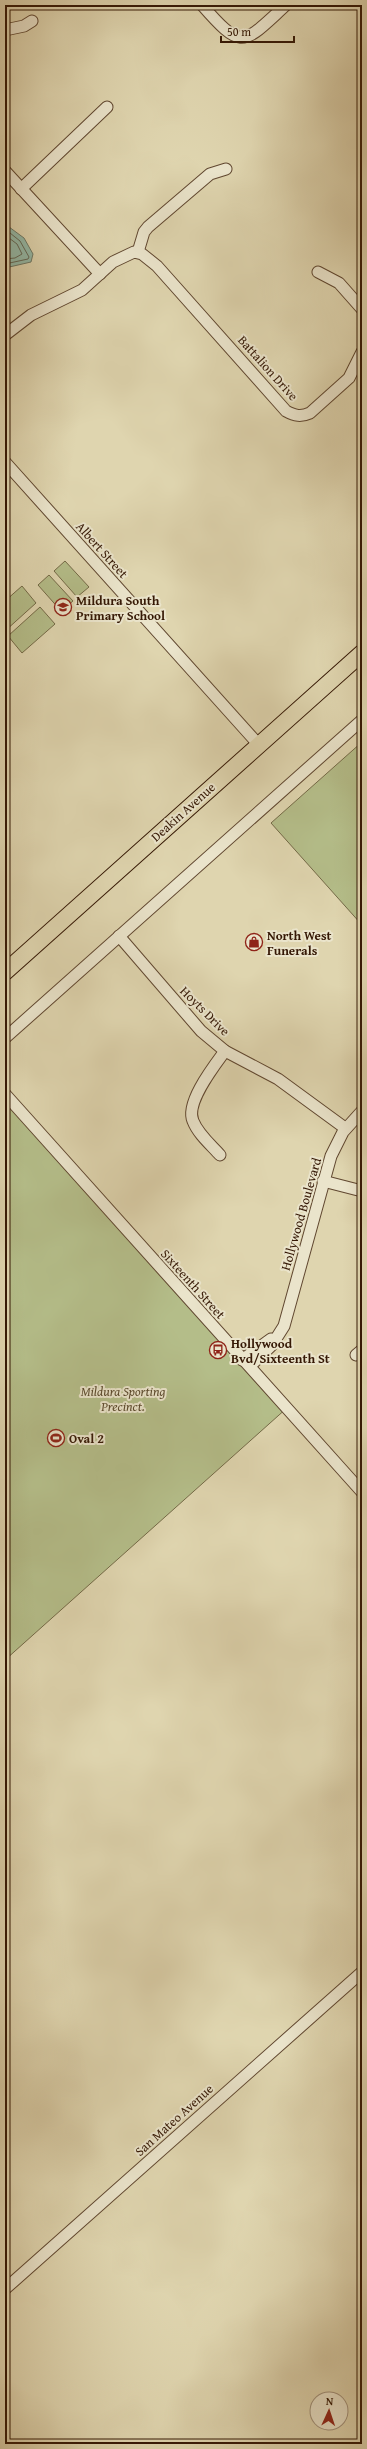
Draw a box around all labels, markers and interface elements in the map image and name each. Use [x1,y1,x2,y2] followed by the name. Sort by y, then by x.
[221,18,294,44] scale bar
[227,23,251,40] text: 50 m
[233,331,303,405] street label: Battalion Drive
[71,518,133,583] street label: Albert Street
[76,591,165,625] place label: Mildura South Primary School
[53,597,73,617] school or university icon: Mildura South Primary School
[147,778,219,846] street label: Deakin Avenue
[267,926,332,960] place label: North West Funerals
[244,932,264,952] shop icon: North West Funerals
[176,982,234,1040] street label: Hoyts Drive
[276,1155,326,1273] street label: Hollywood Boulevard
[156,1245,230,1323] street label: Sixteenth Street
[231,1334,330,1368] place label: Hollywood Bvd/Sixteenth St
[208,1340,228,1360] bus stop icon: Hollywood Bvd/Sixteenth St
[81,1382,165,1416] park label: Mildura Sporting Precinct.
[46,1428,66,1448] sports icon: Oval 2
[69,1429,104,1448] place label: Oval 2
[131,2080,217,2160] street label: San Mateo Avenue
[309,2391,349,2431] north arrow
[325,2393,334,2409] text: N

